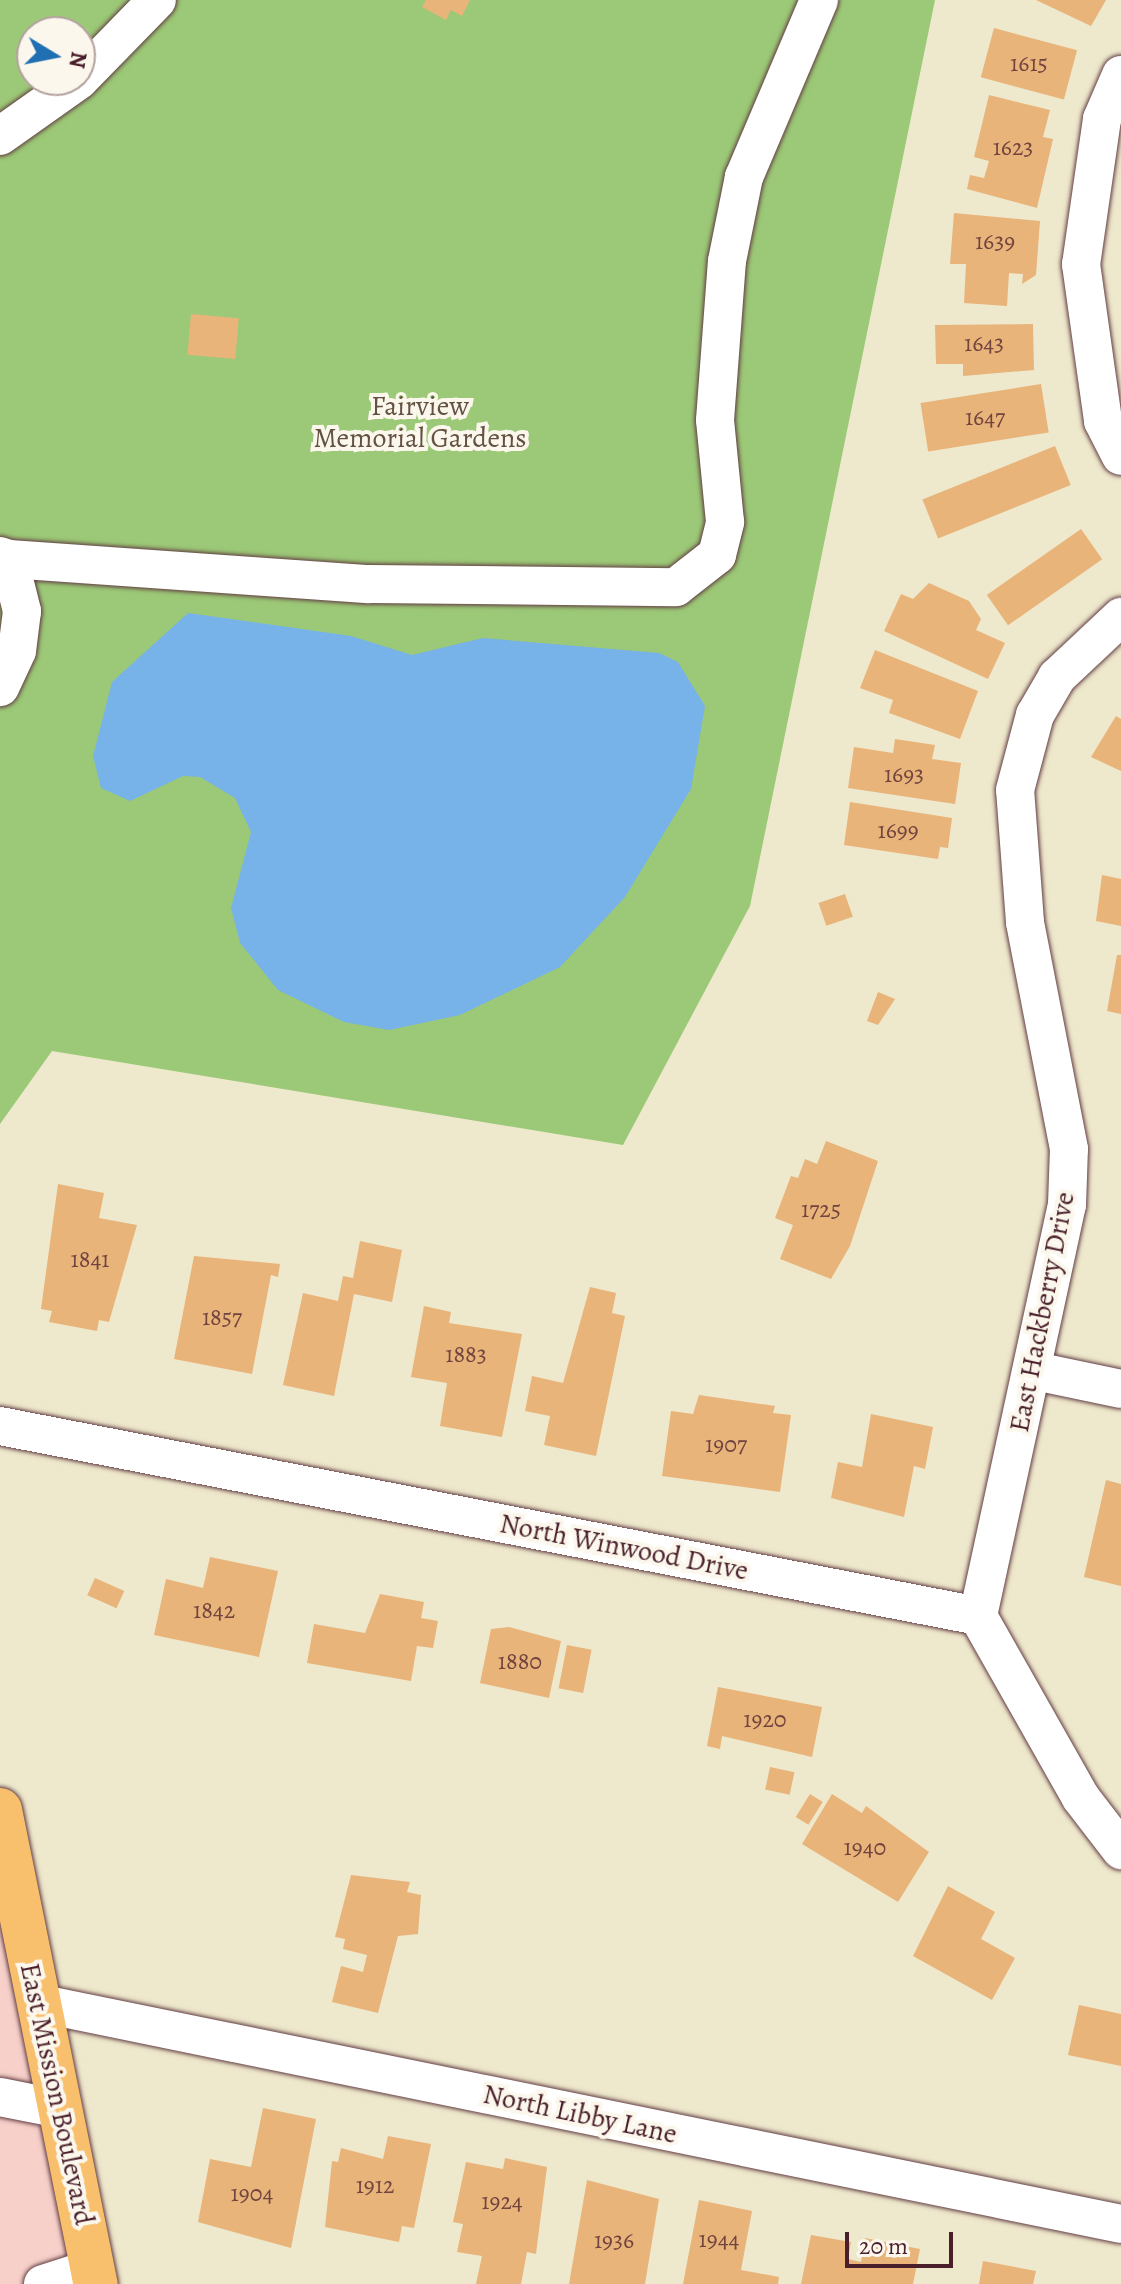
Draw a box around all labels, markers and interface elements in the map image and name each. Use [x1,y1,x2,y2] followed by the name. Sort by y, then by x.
[16,16,96,96] north arrow
[62,49,94,70] text: N
[1010,50,1048,78] house number: 1615
[993,134,1033,162] house number: 1623
[975,228,1015,256] house number: 1639
[964,330,1004,358] house number: 1643
[313,389,527,455] park label: Fairview Memorial Gardens
[965,404,1005,432] house number: 1647
[884,761,924,789] house number: 1693
[877,817,919,845] house number: 1699
[1002,1189,1082,1435] street label: East Hackberry Drive
[801,1196,841,1224] house number: 1725
[71,1246,109,1274] house number: 1841
[202,1304,242,1332] house number: 1857
[445,1341,487,1369] house number: 1883
[705,1431,747,1459] house number: 1907
[497,1506,751,1588] street label: North Winwood Drive
[193,1597,235,1625] house number: 1842
[498,1648,542,1676] house number: 1880
[743,1706,787,1734] house number: 1920
[844,1834,886,1862] house number: 1940
[13,1960,101,2228] street label: East Mission Boulevard
[480,2077,680,2151] street label: North Libby Lane
[356,2172,394,2200] house number: 1912
[231,2180,273,2208] house number: 1904
[481,2188,523,2216] house number: 1924
[849,2216,957,2266] scale bar
[699,2226,739,2254] house number: 1944
[594,2227,634,2255] house number: 1936
[859,2230,908,2262] text: 20 m

